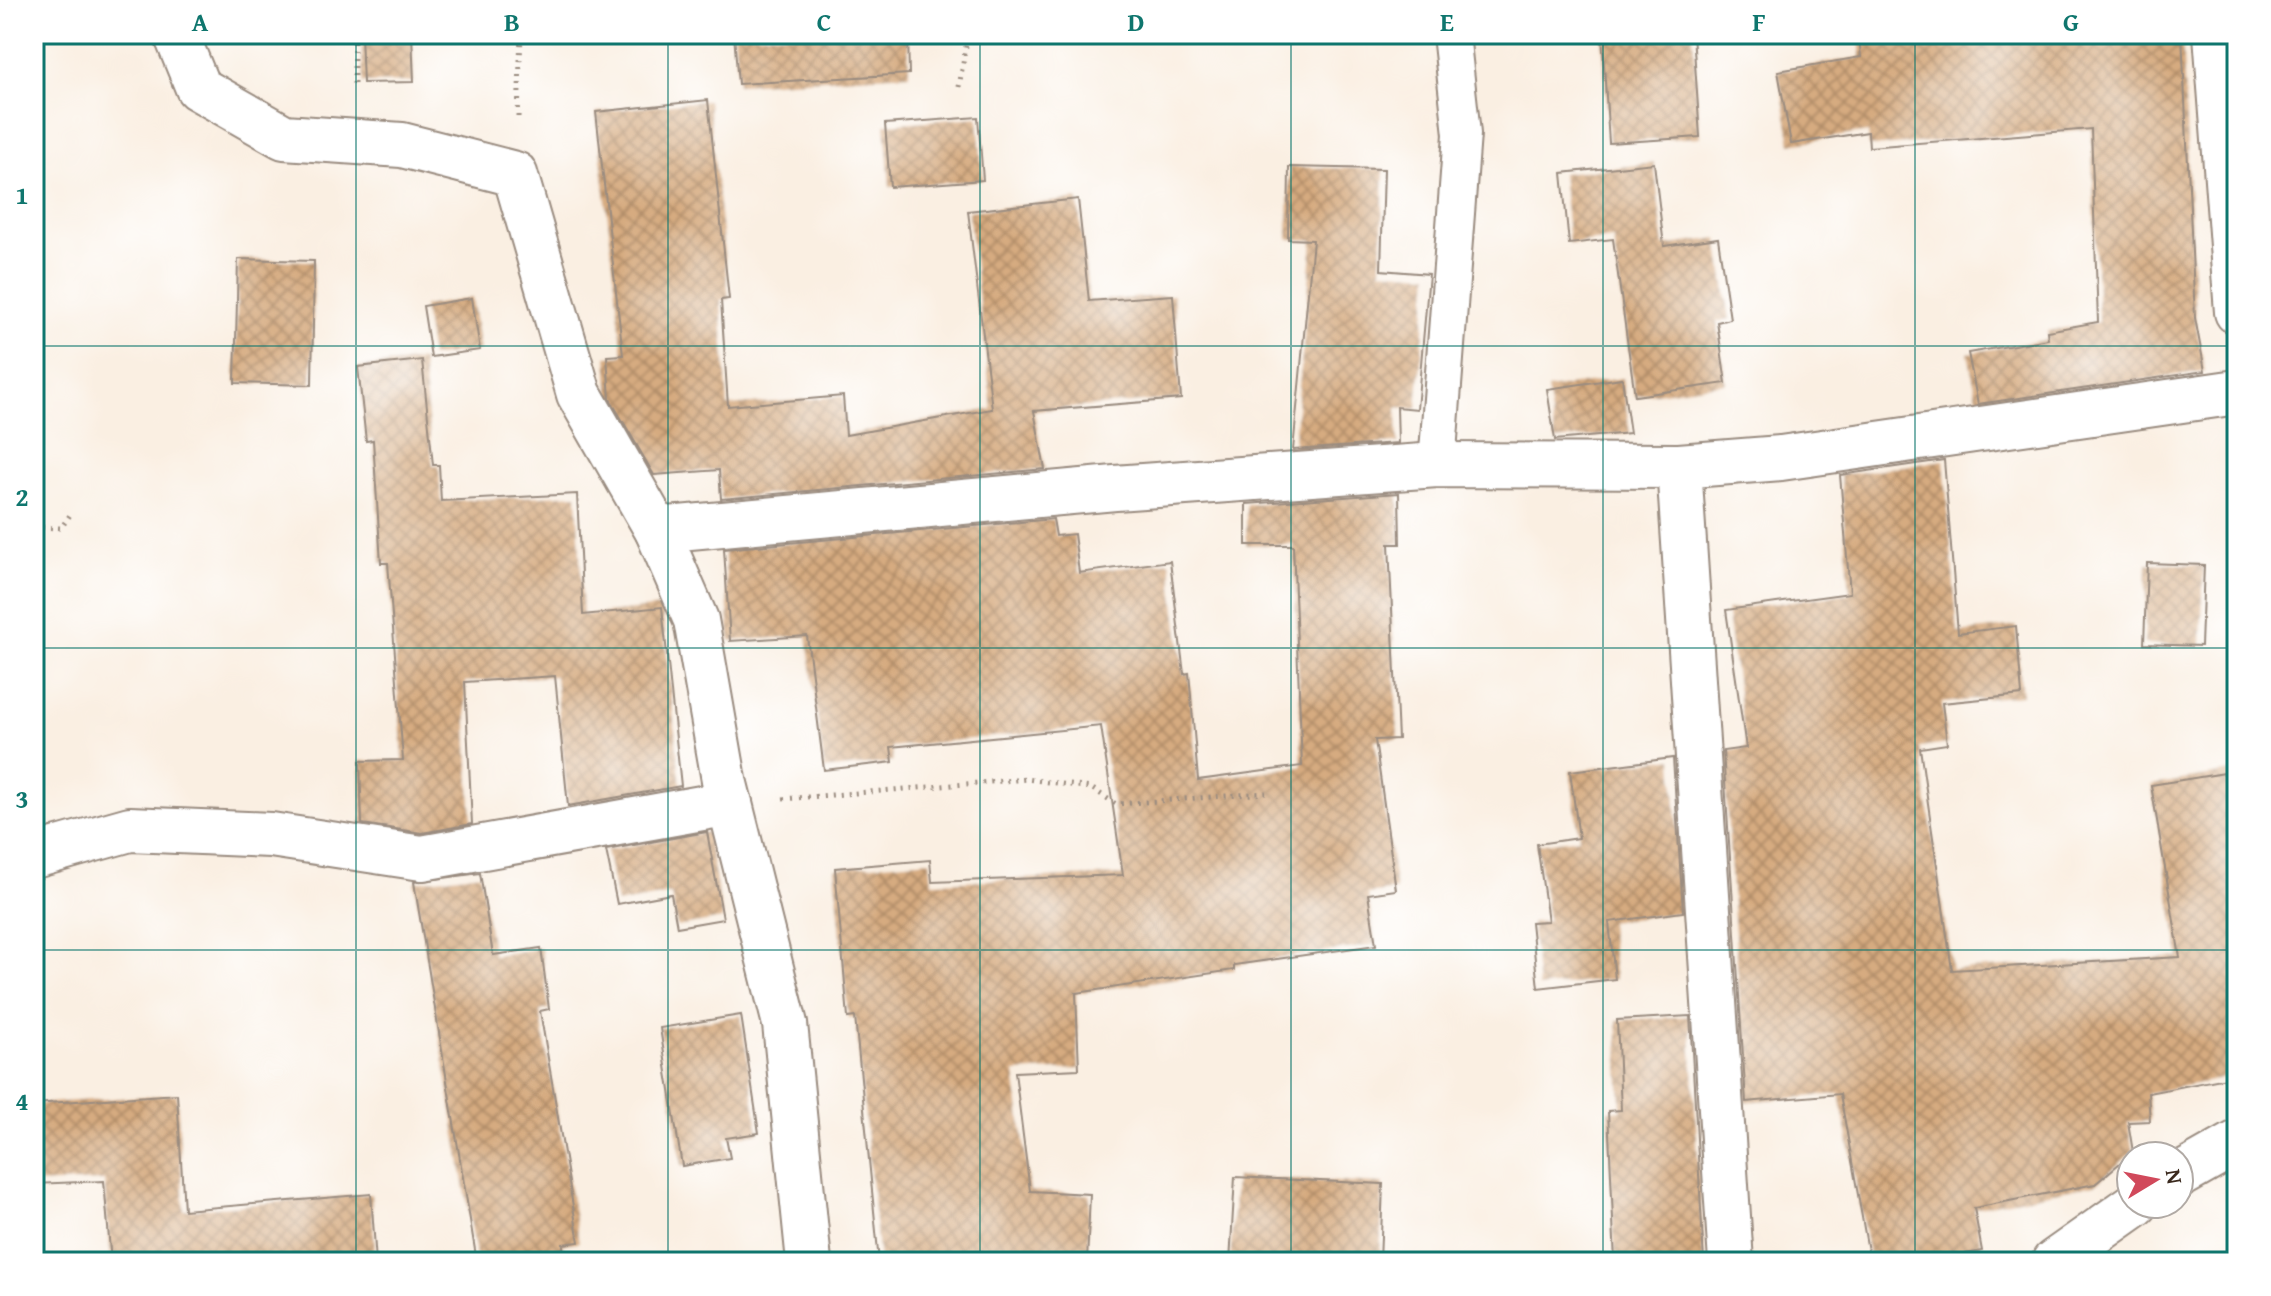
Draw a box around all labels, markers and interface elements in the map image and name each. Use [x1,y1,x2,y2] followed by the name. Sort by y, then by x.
[192,2,209,41] text: A
[504,2,520,41] text: B
[817,2,831,41] text: C
[1128,2,1144,41] text: D
[1440,2,1454,41] text: E
[1752,2,1766,41] text: F
[2063,2,2079,41] text: G
[15,175,29,214] text: 1
[15,477,29,516] text: 2
[15,779,29,818] text: 3
[15,1081,29,1120] text: 4
[2115,1140,2195,1220] north arrow
[2158,1167,2192,1187] text: N

